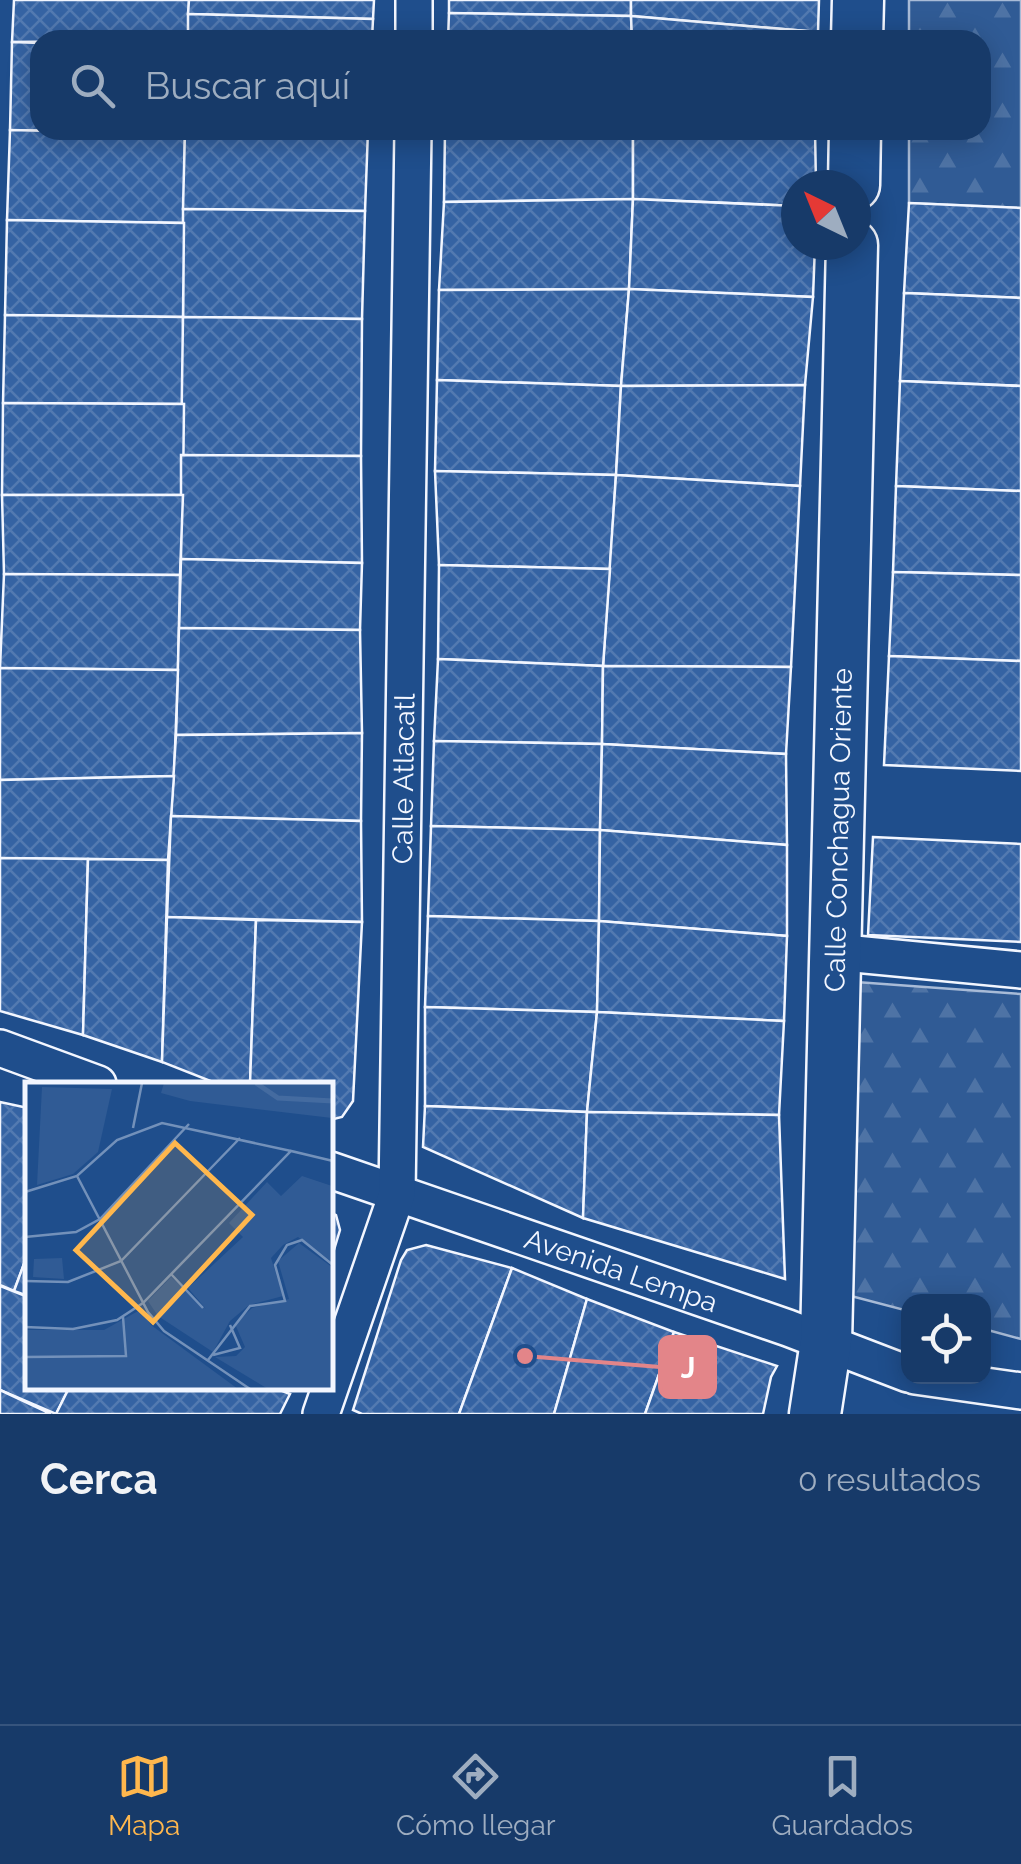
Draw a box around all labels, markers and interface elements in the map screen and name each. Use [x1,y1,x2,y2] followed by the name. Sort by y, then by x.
[30,30,991,140] search box
[65,58,120,113] icon: search
[145,63,350,108] text: Buscar aquí
[781,170,871,260] north arrow
[818,668,858,992] street label: Calle Conchagua Oriente
[385,693,421,864] street label: Calle Atlacatl
[25,1082,332,1389] inset map
[520,1222,722,1319] street label: Avenida Lempa
[901,1294,991,1384] map controls
[901,1294,991,1384] button: locate
[660,1337,715,1397] callout: J
[681,1350,695,1385] text: J
[40,1455,158,1504] text: Cerca
[798,1461,981,1498] text: 0 resultados
[108,1749,180,1842] tab: Mapa
[396,1749,556,1842] tab: Cómo llegar
[771,1749,913,1842] tab: Guardados

